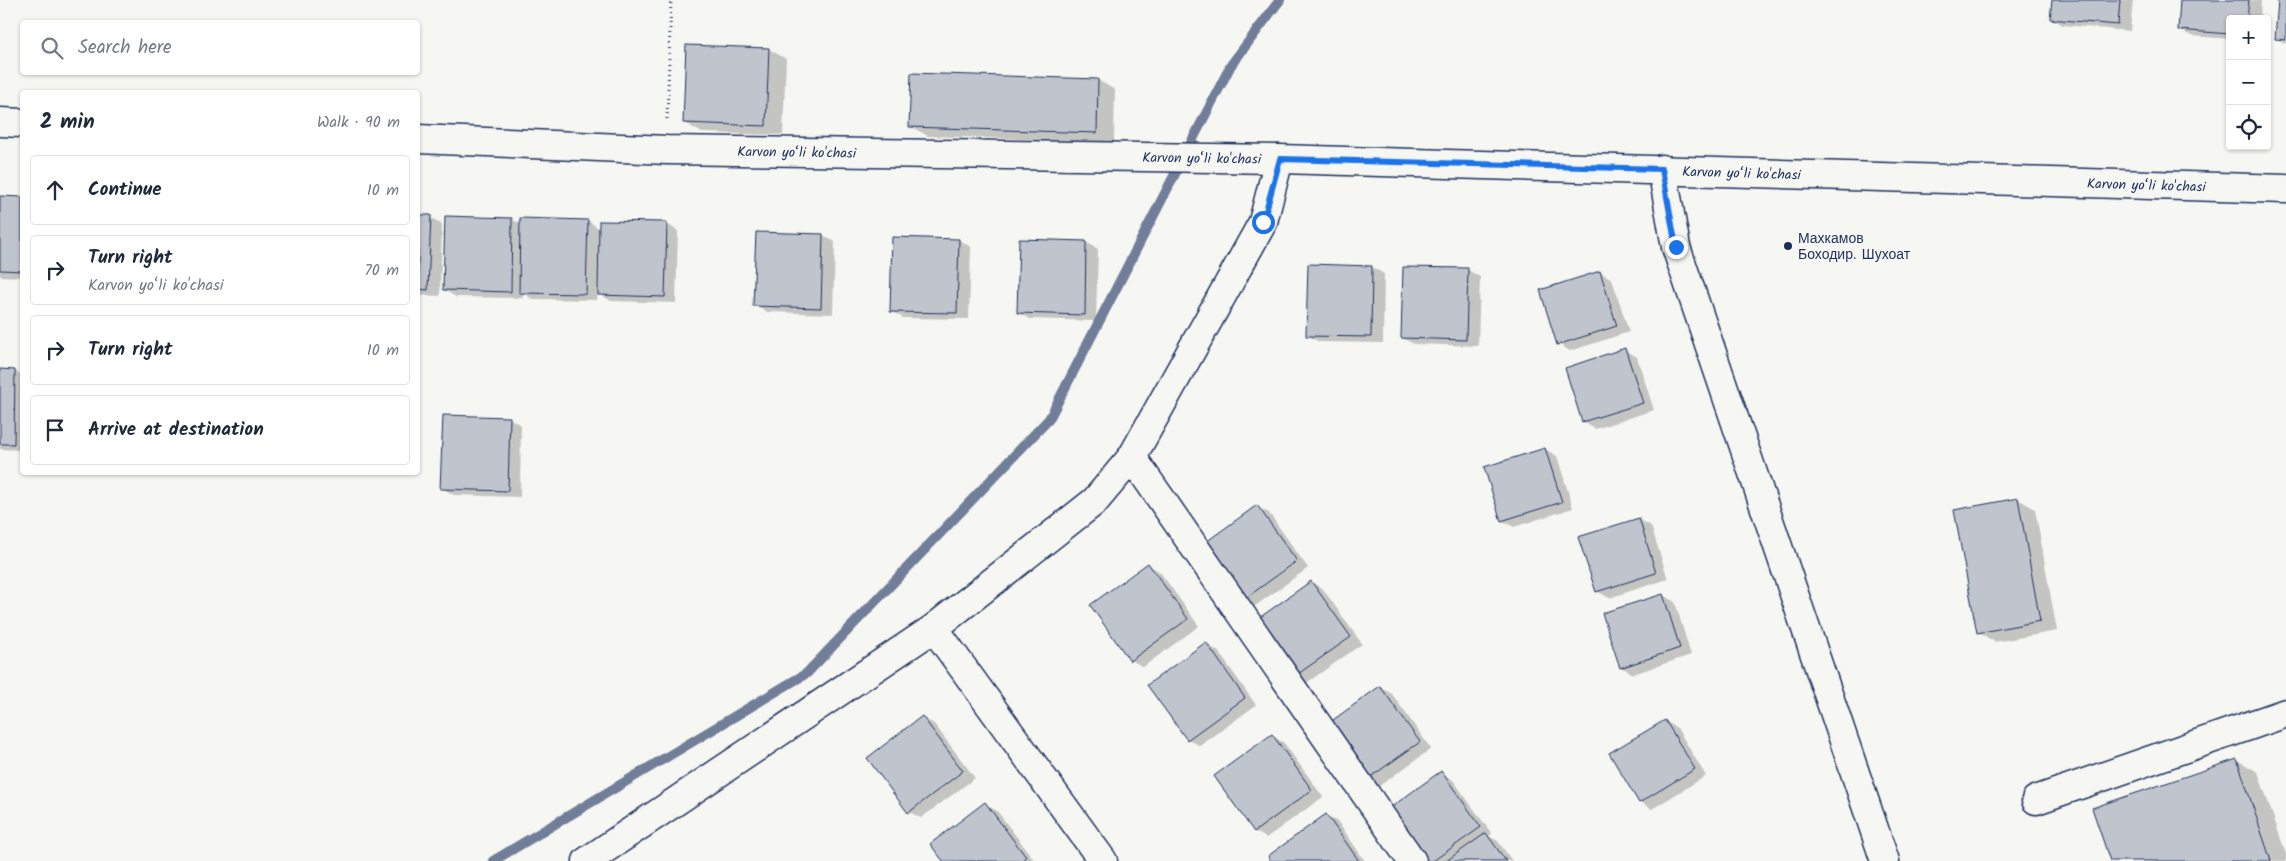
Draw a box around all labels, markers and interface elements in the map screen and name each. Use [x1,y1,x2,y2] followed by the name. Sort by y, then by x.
[2226,15,2271,150] map controls
[2226,15,2271,60] button: +
[20,20,420,75] search box
[78,33,172,63] text: Search here
[38,34,66,62] icon: search
[2226,60,2271,105] button: −
[2226,105,2271,150] button: locate
[40,106,95,139] text: 2 min
[317,110,400,135] text: Walk · 90 m
[737,141,857,165] street label: Karvon yo‘li ko'chasi
[1142,147,1262,171] street label: Karvon yo‘li ko'chasi
[1682,161,1802,187] street label: Karvon yo‘li ko'chasi
[2087,173,2207,199] street label: Karvon yo‘li ko'chasi
[88,175,161,205] text: Continue
[41,176,69,204] icon: ahead
[367,178,399,203] text: 10 m
[1252,211,1275,234] route start
[1798,228,1911,266] place label: Махкамов Боходир. Шухоат
[1665,236,1688,259] route end
[1782,240,1794,252] marker: Махкамов Боходир. Шухоат
[88,243,173,273] text: Turn right
[41,256,69,284] icon: right
[364,258,399,283] text: 70 m
[88,273,224,298] text: Karvon yo‘li ko'chasi
[88,335,173,365] text: Turn right
[41,336,69,364] icon: right
[367,338,399,363] text: 10 m
[88,415,264,445] text: Arrive at destination
[41,416,69,444] icon: arrive

